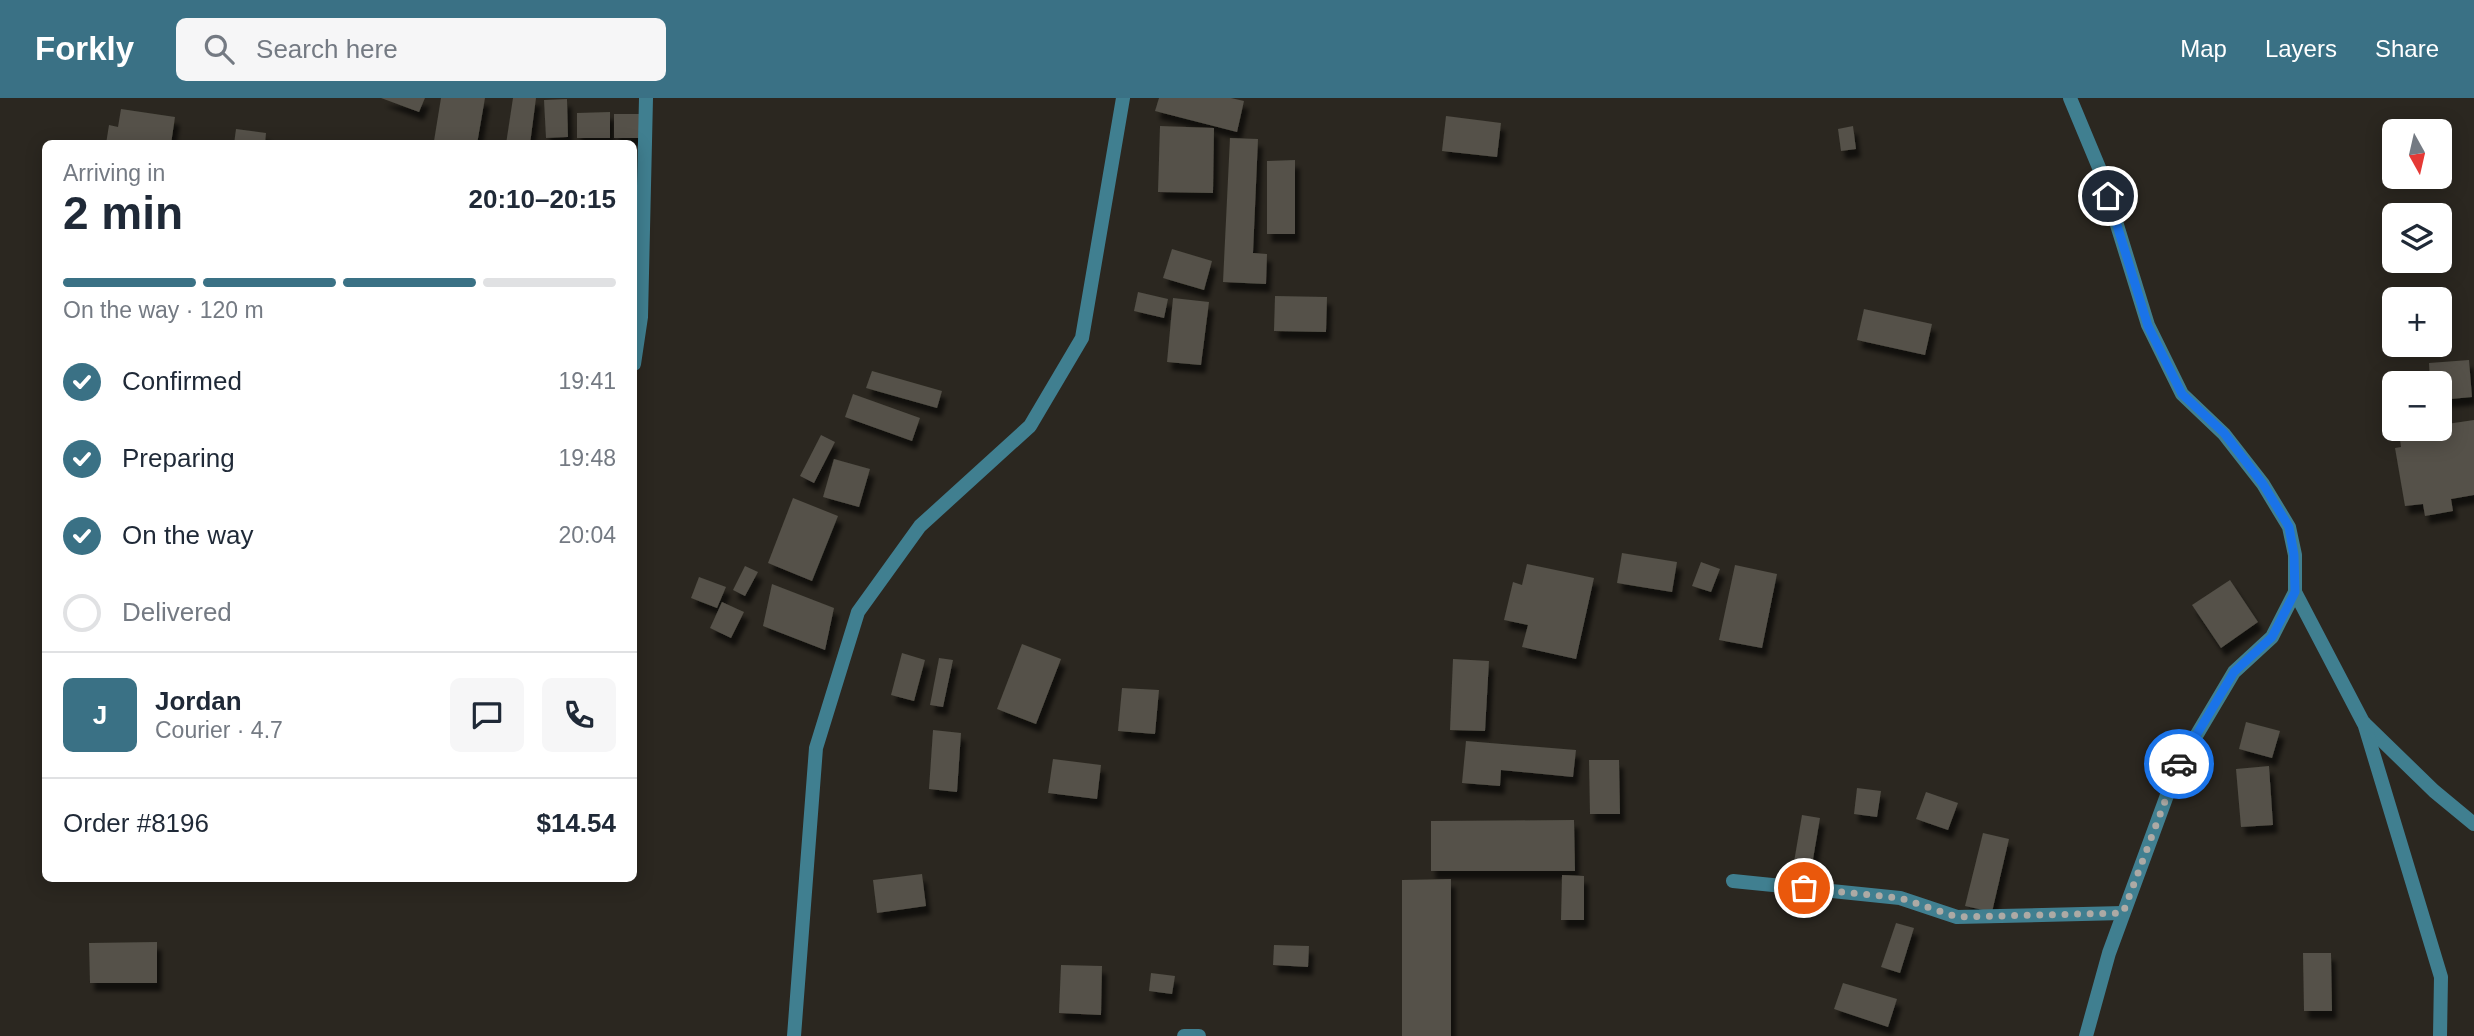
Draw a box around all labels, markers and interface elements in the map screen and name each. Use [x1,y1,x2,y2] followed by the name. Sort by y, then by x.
[176,18,666,81] search box
[35,30,134,67] text: Forkly
[200,30,238,68] icon: search
[256,34,398,64] text: Search here
[2180,35,2227,62] text: Map
[2265,35,2337,62] text: Layers
[2375,35,2439,62] text: Share
[2382,119,2452,189] north arrow
[2382,119,2452,441] map controls
[63,160,165,186] text: Arriving in
[2078,166,2138,226] pin
[2089,177,2127,215] icon: home
[469,184,616,214] text: 20:10–20:15
[63,187,183,239] text: 2 min
[2382,203,2452,273] button: layers
[2382,287,2452,357] button: +
[63,297,264,323] text: On the way · 120 m
[63,363,101,401] icon: check
[122,366,242,396] text: Confirmed
[558,368,616,394] text: 19:41
[2382,371,2452,441] button: −
[63,440,101,478] icon: check
[122,443,235,473] text: Preparing
[558,445,616,471] text: 19:48
[63,517,101,555] icon: check
[122,520,254,550] text: On the way
[558,522,616,548] text: 20:04
[122,597,232,627] text: Delivered
[450,678,524,752] button: chat
[542,678,616,752] button: phone
[155,686,242,716] text: Jordan
[93,700,107,730] text: J
[155,717,283,743] text: Courier · 4.7
[2144,729,2214,799] courier
[2160,745,2198,783] icon: car
[63,808,209,838] text: Order #8196
[536,808,616,838] text: $14.54
[1774,858,1834,918] pin
[1785,869,1823,907] icon: bag

